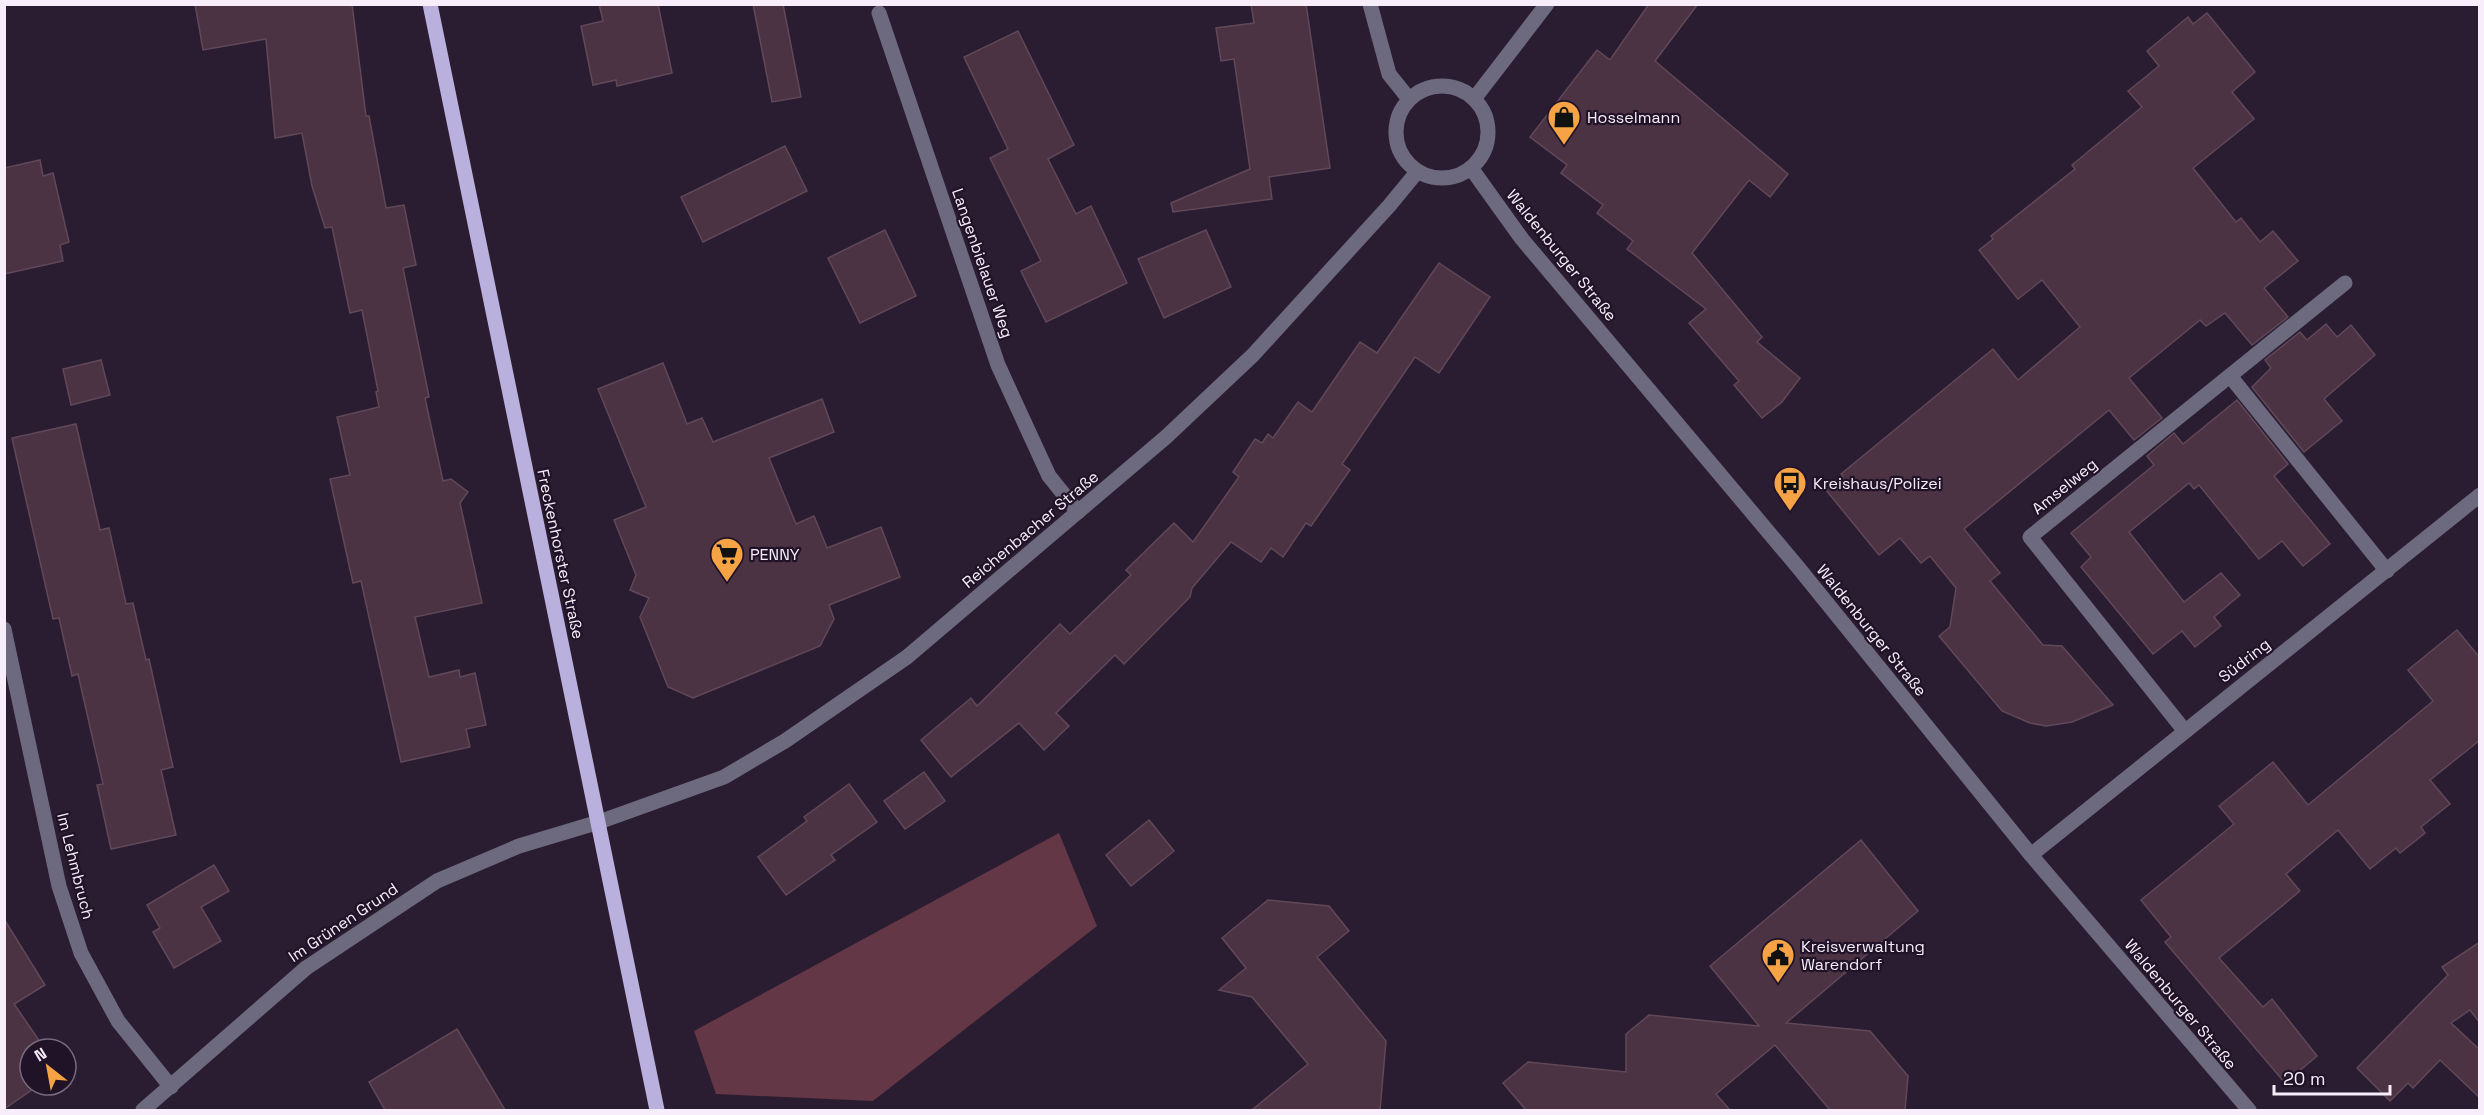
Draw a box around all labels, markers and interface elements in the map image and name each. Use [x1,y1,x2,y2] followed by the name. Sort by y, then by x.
[1546,99,1582,146] shop icon: Hosselmann
[1587,107,1680,128] place label: Hosselmann
[1502,185,1621,326] street label: Waldenburger Straße
[947,186,1018,341] street label: Langenbielauer Weg
[2027,454,2101,519] street label: Amselweg
[1772,465,1808,512] bus stop icon: Kreishaus/Polizei
[958,466,1103,593] street label: Reichenbacher Straße
[532,467,589,641] street label: Freckenhorster Straße
[1813,473,1942,494] place label: Kreishaus/Polizei
[709,536,745,583] supermarket icon: PENNY
[750,544,800,565] place label: PENNY
[1812,560,1931,701] street label: Waldenburger Straße
[2214,634,2274,687] street label: Südring
[52,811,99,922] street label: Im Lehmbruch
[284,878,402,967] street label: Im Grünen Grund
[2120,935,2241,1074] street label: Waldenburger Straße
[1801,936,1925,975] place label: Kreisverwaltung Warendorf
[1760,937,1796,984] public building icon: Kreisverwaltung Warendorf
[18,1037,78,1097] north arrow
[31,1043,51,1066] text: N
[2274,1058,2390,1096] scale bar
[2283,1067,2326,1090] text: 20 m

